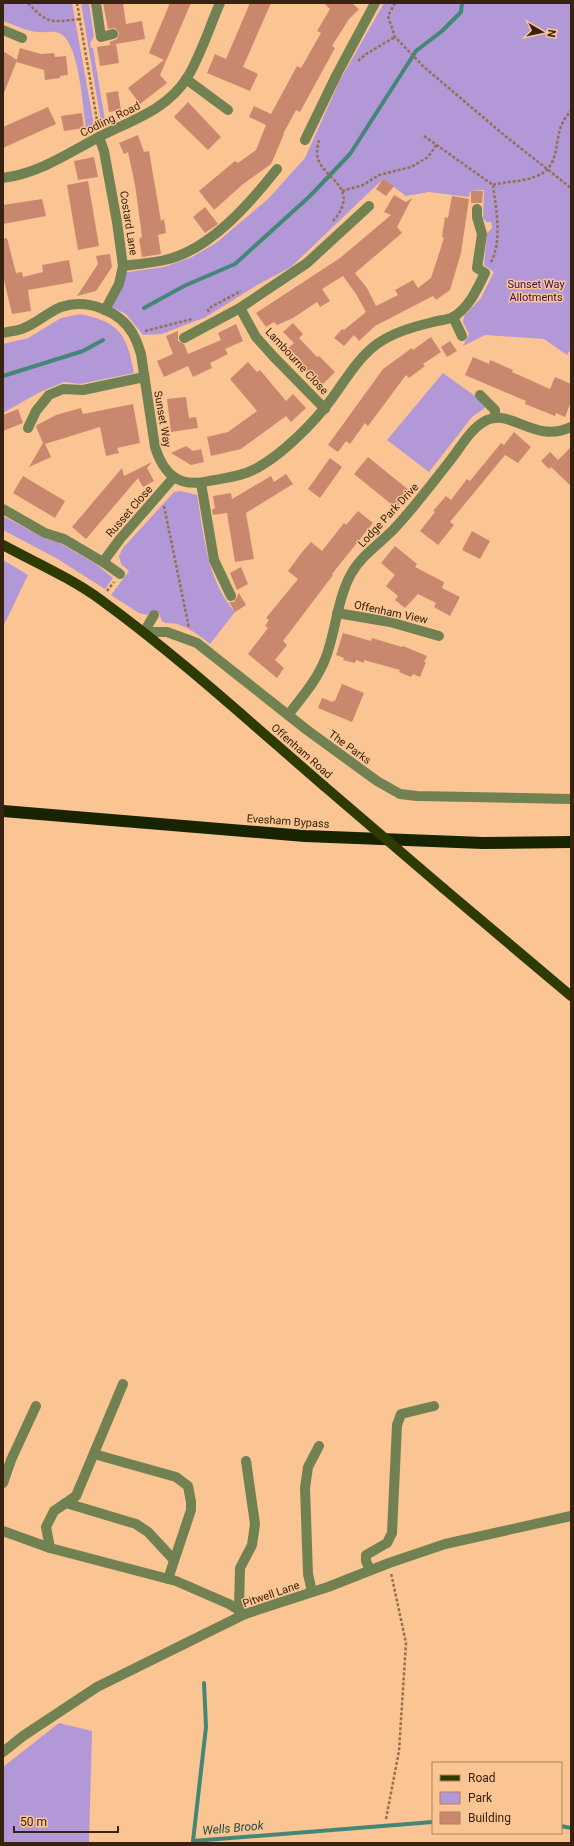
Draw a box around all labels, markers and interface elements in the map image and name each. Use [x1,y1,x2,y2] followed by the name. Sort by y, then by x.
[522,12,562,52] north arrow
[544,29,558,39] text: N
[78,99,142,140] street label: Codling Road
[117,190,140,256] street label: Costard Lane
[507,278,565,304] park label: Sunset Way Allotments
[263,325,331,397] street label: Lambourne Close
[151,390,174,449] street label: Sunset Way
[355,481,421,550] street label: Lodge Park Drive
[103,483,155,540] street label: Russet Close
[353,598,430,627] street label: Offenham View
[268,721,335,781] street label: Offenham Road
[326,728,374,767] street label: The Parks
[246,812,330,831] street label: Evesham Bypass
[241,1579,301,1610] street label: Pitwell Lane
[432,1762,562,1834] legend
[468,1771,496,1785] text: Road
[468,1791,493,1805] text: Park
[14,1808,118,1834] scale bar
[468,1811,511,1825] text: Building
[20,1815,47,1829] text: 50 m
[202,1818,265,1838] water label: Wells Brook

